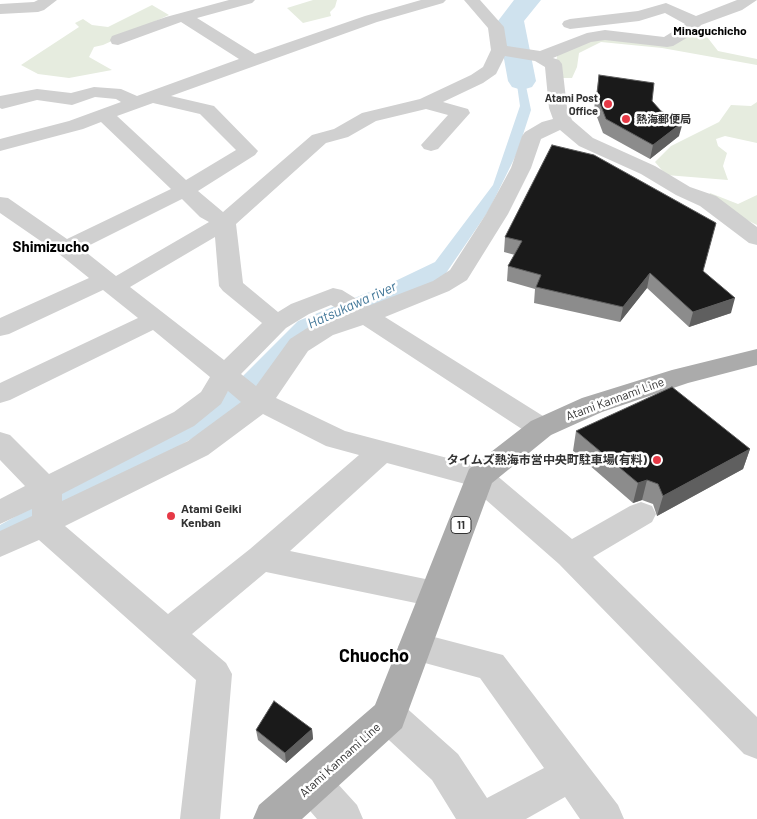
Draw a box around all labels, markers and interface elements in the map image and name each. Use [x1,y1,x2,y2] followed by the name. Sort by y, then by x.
[673,24,747,38] district label: Minaguchicho
[545,91,598,117] place label: Atami Post Office
[602,98,614,110] marker: Atami Post Office
[636,112,691,126] place label: 熱海郵便局
[620,113,632,125] marker: 熱海郵便局
[13,238,89,256] district label: Shimizucho
[305,278,399,332] water label: Hatsukawa river
[564,375,666,423] street label: Atami Kannami Line
[447,453,647,467] place label: タイムズ熱海市営中央町駐車場(有料)
[651,454,663,466] marker: タイムズ熱海市営中央町駐車場(有料)
[181,502,241,530] place label: Atami Geiki Kenban
[165,510,177,522] marker: Atami Geiki Kenban
[451,516,471,534] road number: 11
[339,645,409,667] district label: Chuocho
[297,720,383,800] street label: Atami Kannami Line

